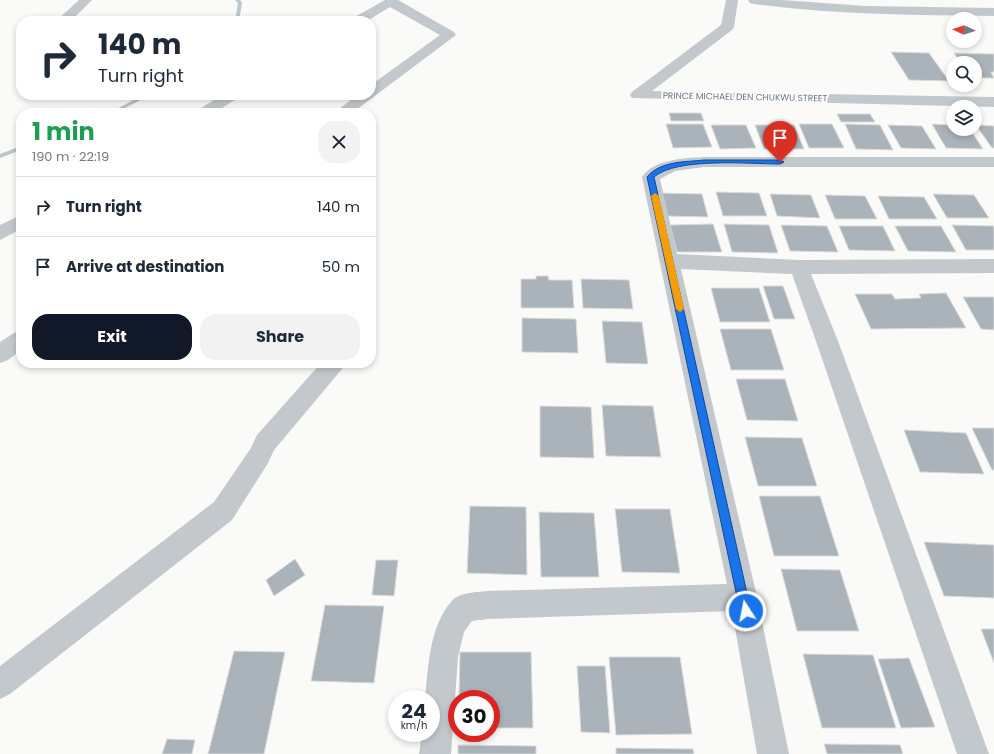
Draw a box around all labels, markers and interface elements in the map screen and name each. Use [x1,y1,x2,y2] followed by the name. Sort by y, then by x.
[946,12,982,48] north arrow
[946,12,982,136] map controls
[98,25,181,64] text: 140 m
[32,32,84,84] icon: right
[946,56,982,92] button: search
[98,63,184,88] text: Turn right
[663,90,828,104] street label: PRINCE MICHAEL DEN CHUKWU STREET
[946,100,982,136] button: layers
[32,115,95,148] text: 1 min
[318,121,360,163] button: close
[763,121,797,162] pin
[769,127,791,149] icon: arrive
[32,147,109,166] text: 190 m · 22:19
[32,196,54,218] icon: right
[66,196,142,217] text: Turn right
[317,196,360,217] text: 140 m
[32,256,54,278] icon: arrive
[66,256,224,277] text: Arrive at destination
[322,256,360,277] text: 50 m
[32,314,192,360] button: Exit
[200,314,360,360] button: Share
[725,590,767,632] position arrow
[448,690,500,742] speed limit sign: 30
[402,697,426,725] text: 24
[401,718,427,733] text: km/h

